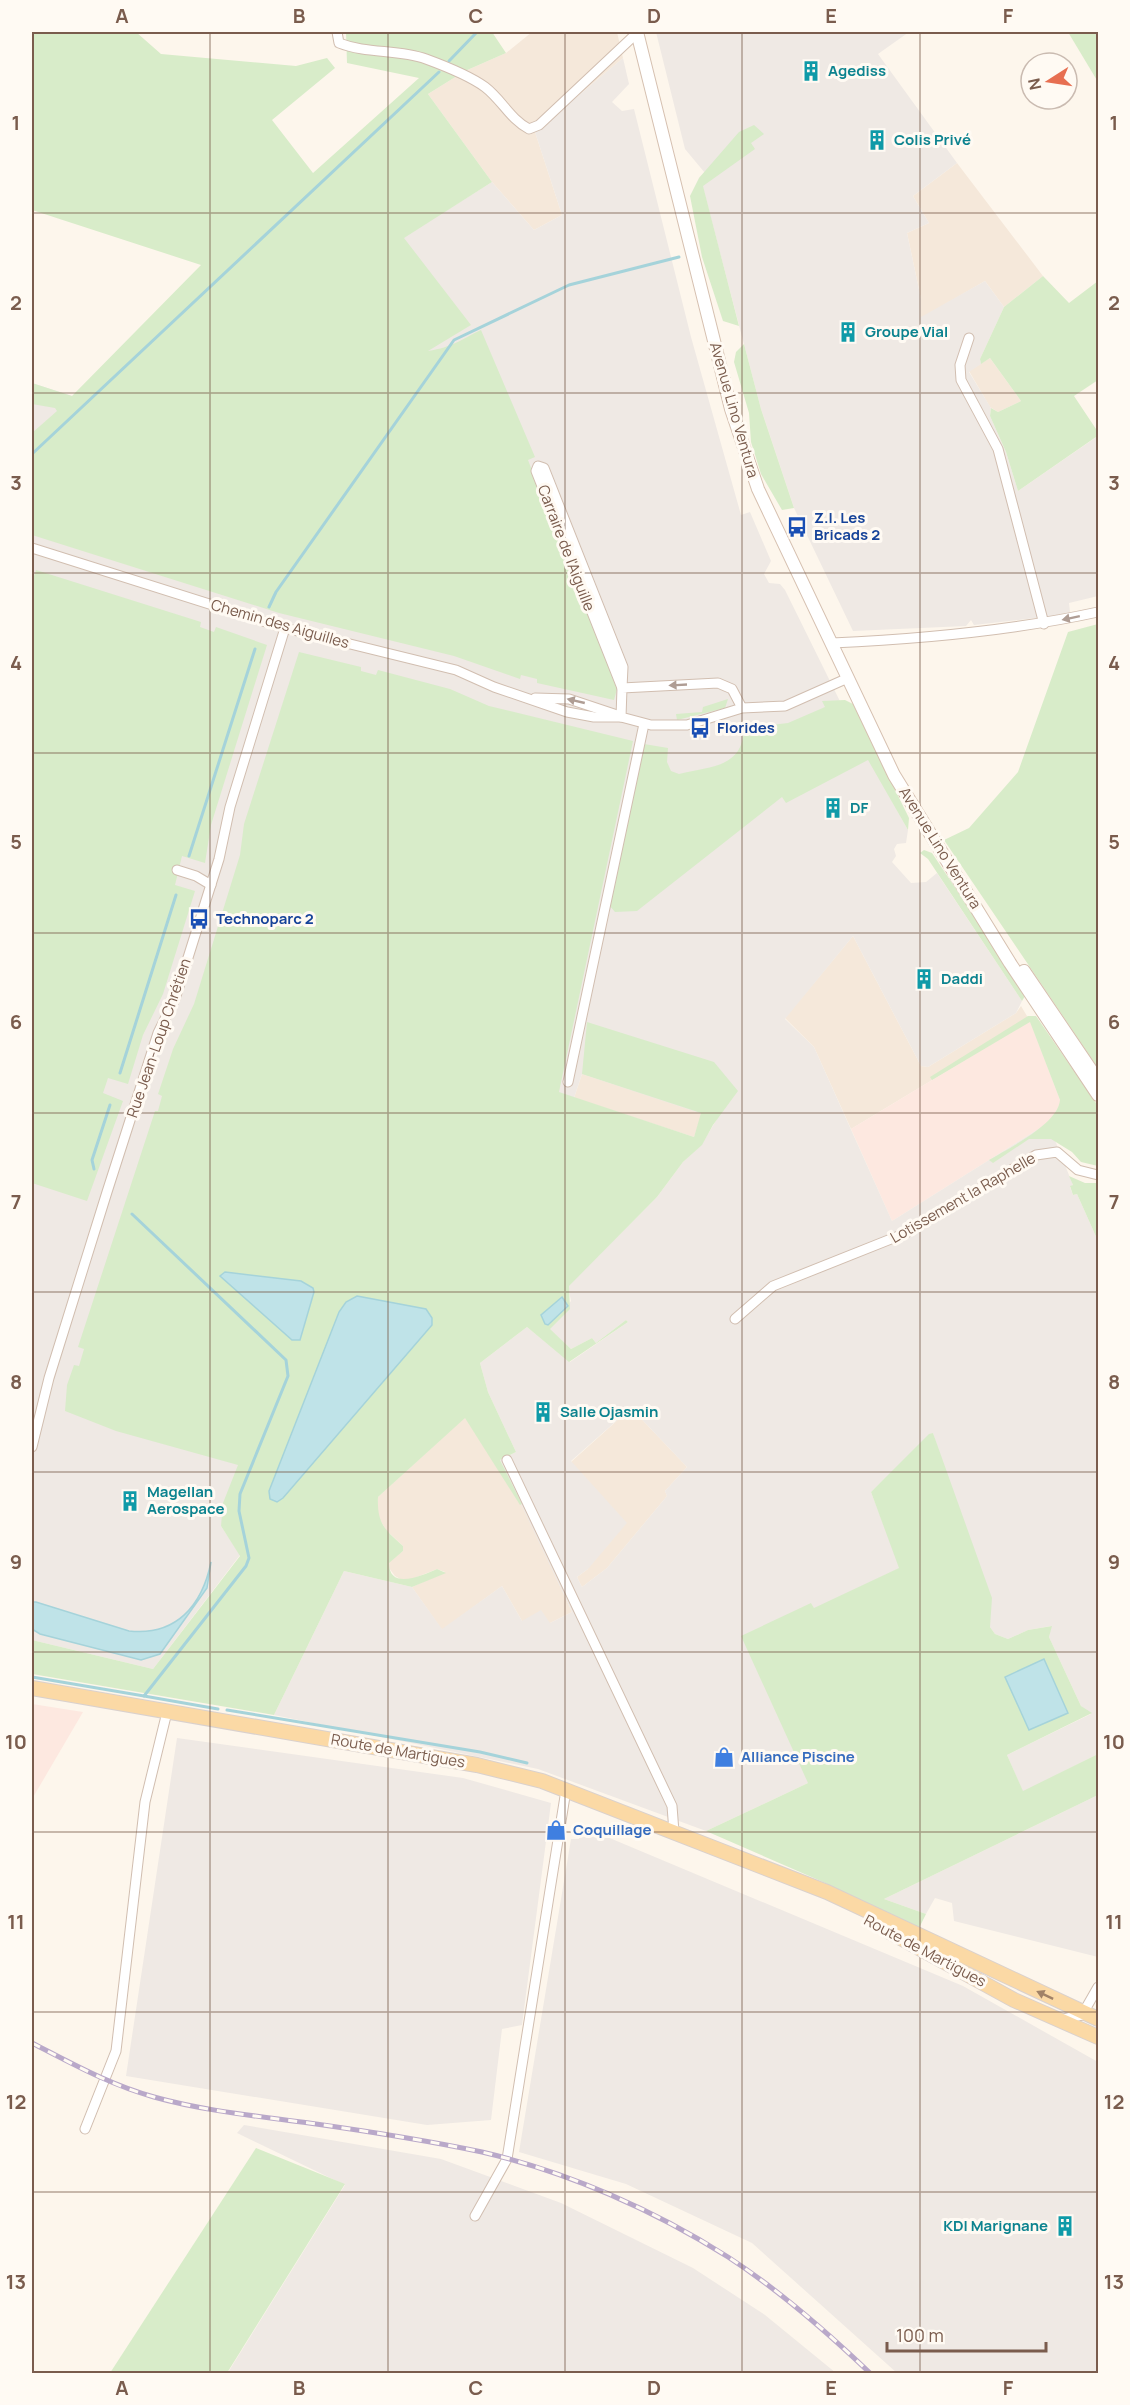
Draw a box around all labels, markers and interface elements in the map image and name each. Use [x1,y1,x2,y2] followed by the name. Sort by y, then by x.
[115,2,129,29] text: A
[293,2,306,29] text: B
[469,2,483,29] text: C
[647,2,661,29] text: D
[825,2,837,29] text: E
[1003,2,1014,29] text: F
[1019,51,1079,111] north arrow
[799,59,823,83] building icon: Agediss
[828,60,886,81] place label: Agediss
[1022,76,1046,92] text: N
[12,109,20,136] text: 1
[1110,109,1118,136] text: 1
[865,128,889,152] building icon: Colis Privé
[894,129,971,150] place label: Colis Privé
[10,289,22,316] text: 2
[1108,289,1120,316] text: 2
[836,320,860,344] building icon: Groupe Vial
[865,321,948,342] place label: Groupe Vial
[705,340,764,480] street label: Avenue Lino Ventura
[10,469,22,496] text: 3
[1108,469,1120,496] text: 3
[533,482,600,614] street label: Carraire de l'Aiguille
[814,507,880,545] place label: Z.I. Les Bricads 2
[785,515,809,539] bus stop icon: Z.I. Les Bricads 2
[209,594,352,653] street label: Chemin des Aiguilles
[1062,613,1081,623] one-way arrow
[10,649,22,676] text: 4
[1108,649,1120,676] text: 4
[668,680,687,689] one-way arrow
[567,695,586,705] one-way arrow
[688,716,712,740] bus stop icon: Florides
[717,717,775,738] place label: Florides
[894,783,986,913] street label: Avenue Lino Ventura
[821,796,845,820] building icon: DF
[850,797,869,818] place label: DF
[10,828,22,855] text: 5
[1108,828,1120,855] text: 5
[187,907,211,931] bus stop icon: Technoparc 2
[216,908,314,929] place label: Technoparc 2
[121,955,196,1120] street label: Rue Jean-Loup Chrétien
[912,967,936,991] building icon: Daddi
[941,968,983,989] place label: Daddi
[10,1008,22,1035] text: 6
[1108,1008,1120,1035] text: 6
[886,1147,1039,1248] street label: Lotissement la Raphelle
[11,1188,21,1215] text: 7
[1109,1188,1119,1215] text: 7
[10,1368,22,1395] text: 8
[1108,1368,1120,1395] text: 8
[531,1400,555,1424] building icon: Salle Ojasmin
[560,1401,658,1422] place label: Salle Ojasmin
[147,1481,224,1519] place label: Magellan Aerospace
[118,1489,142,1513] building icon: Magellan Aerospace
[10,1548,22,1575] text: 9
[1108,1548,1120,1575] text: 9
[5,1728,27,1755] text: 10
[329,1728,467,1773] street label: Route de Martigues
[1103,1728,1125,1755] text: 10
[712,1745,736,1769] shop icon: Alliance Piscine
[741,1746,855,1767] place label: Alliance Piscine
[544,1818,568,1842] shop icon: Coquillage
[573,1819,652,1840] place label: Coquillage
[7,1908,25,1935] text: 11
[1105,1908,1123,1935] text: 11
[860,1909,990,1992] street label: Route de Martigues
[1036,1990,1054,2000] one-way arrow
[6,2088,26,2115] text: 12
[1104,2088,1124,2115] text: 12
[1053,2214,1077,2238] building icon: KDI Marignane
[943,2215,1048,2236] place label: KDI Marignane
[6,2268,26,2295] text: 13
[1104,2268,1124,2295] text: 13
[887,2315,1046,2353] scale bar
[896,2323,944,2347] text: 100 m
[115,2374,129,2401] text: A
[293,2374,306,2401] text: B
[469,2374,483,2401] text: C
[647,2374,661,2401] text: D
[825,2374,837,2401] text: E
[1003,2374,1014,2401] text: F

